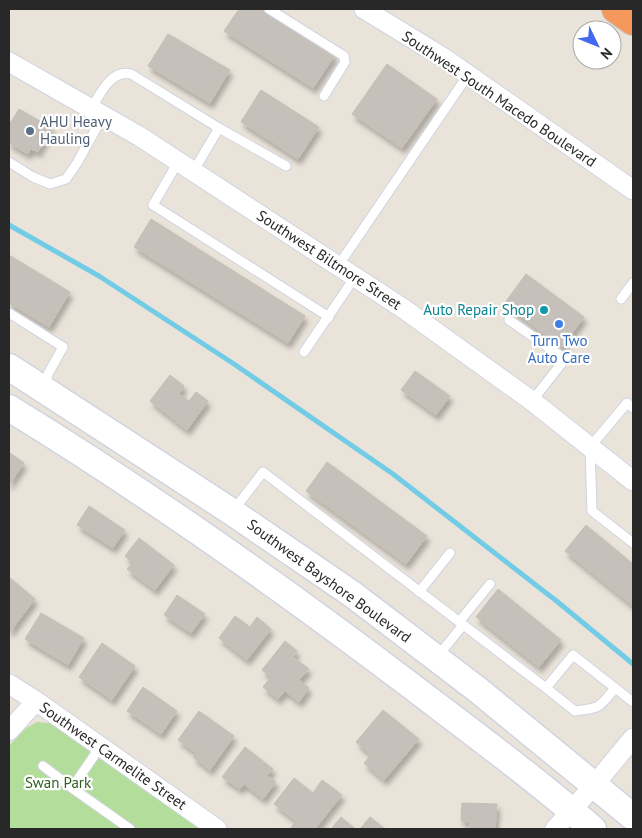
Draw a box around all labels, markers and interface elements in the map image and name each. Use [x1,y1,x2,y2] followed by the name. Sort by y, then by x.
[572,20,622,70] north arrow
[398,26,600,171] street label: Southwest South Macedo Boulevard
[597,44,616,63] text: N
[40,112,112,148] place label: AHU Heavy Hauling
[24,125,36,137] marker: AHU Heavy Hauling
[253,206,405,314] street label: Southwest Biltmore Street
[423,300,534,319] place label: Auto Repair Shop
[538,304,550,316] marker: Auto Repair Shop
[553,318,565,330] marker: Turn Two Auto Care
[528,331,590,367] place label: Turn Two Auto Care
[244,515,415,647] street label: Southwest Bayshore Boulevard
[36,698,190,814] street label: Southwest Carmelite Street
[25,773,92,792] park label: Swan Park

